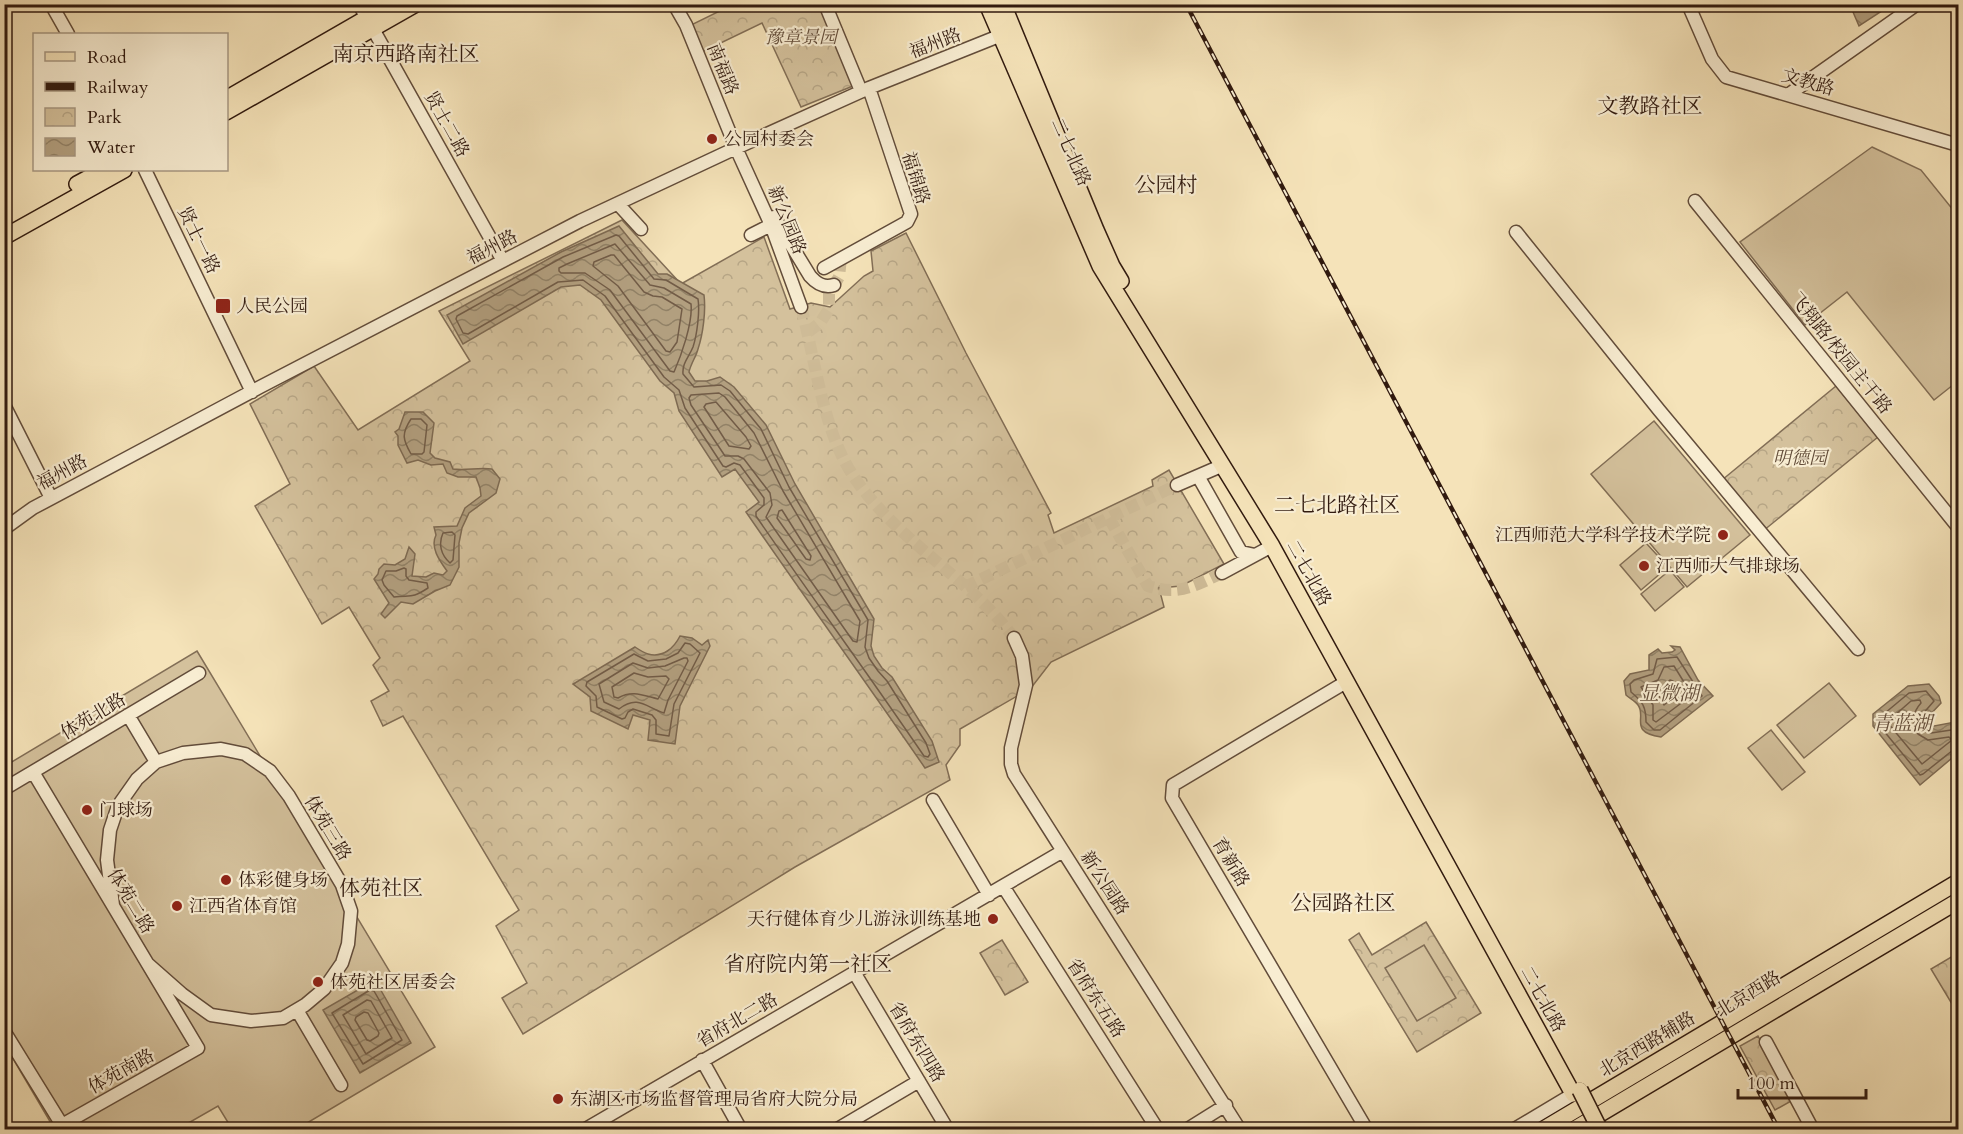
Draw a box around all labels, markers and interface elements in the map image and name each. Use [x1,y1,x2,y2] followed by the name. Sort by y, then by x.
[905,22,965,65] street label: 福州路
[765,25,840,50] park label: 豫章景园
[33,33,228,171] legend
[701,39,744,99] street label: 南福路
[333,40,480,69] district label: 南京西路南社区
[87,45,127,70] text: Road
[1778,63,1837,102] street label: 文教路
[87,75,149,100] text: Railway
[418,87,475,162] street label: 贤士二路
[1598,92,1703,121] district label: 文教路社区
[87,105,122,130] text: Park
[1044,114,1097,190] street label: 二七北路
[724,127,814,152] place label: 公园村委会
[705,132,719,146] marker: 公园村委会
[86,135,136,160] text: Water
[896,149,935,208] street label: 福锦路
[1135,171,1198,200] district label: 公园村
[761,182,812,258] street label: 新公园路
[172,202,226,278] street label: 贤士一路
[462,224,522,271] street label: 福州路
[1784,287,1897,419] street label: 飞翔路/校园主干路
[236,294,308,319] place label: 人民公园
[214,297,232,315] marker: 人民公园
[1773,446,1830,471] park label: 明德园
[33,449,92,496] street label: 福州路
[1274,491,1400,520] district label: 二七北路社区
[1495,523,1711,548] place label: 江西师范大学科学技术学院
[1716,528,1730,542] marker: 江西师范大学科学技术学院
[1280,536,1337,611] street label: 二七北路
[1656,554,1800,579] place label: 江西师大气排球场
[1637,559,1651,573] marker: 江西师大气排球场
[1639,680,1702,707] water label: 显微湖
[56,687,131,746] street label: 体苑北路
[1872,710,1935,737] water label: 青蓝湖
[298,791,357,866] street label: 体苑三路
[99,798,153,823] place label: 门球场
[80,803,94,817] marker: 门球场
[1206,833,1255,892] street label: 育新路
[1074,846,1135,920] street label: 新公园路
[101,864,160,939] street label: 体苑二路
[238,868,328,893] place label: 体彩健身场
[219,873,233,887] marker: 体彩健身场
[339,874,423,903] district label: 体苑社区
[1291,889,1396,918] district label: 公园路社区
[189,894,297,919] place label: 江西省体育馆
[170,899,184,913] marker: 江西省体育馆
[747,907,981,932] place label: 天行健体育少儿游泳训练基地
[986,912,1000,926] marker: 天行健体育少儿游泳训练基地
[724,950,892,979] district label: 省府院内第一社区
[1061,954,1131,1043] street label: 省府东五路
[1514,962,1571,1037] street label: 二七北路
[1711,965,1786,1024] street label: 北京西路
[330,970,456,995] place label: 体苑社区居委会
[311,975,325,989] marker: 体苑社区居委会
[692,987,782,1054] street label: 省府北二路
[883,997,950,1087] street label: 省府东四路
[1595,1006,1700,1083] street label: 北京西路辅路
[84,1043,159,1100] street label: 体苑南路
[1738,1062,1866,1100] scale bar
[1747,1071,1795,1096] text: 100 m
[570,1087,858,1112] place label: 东湖区市场监督管理局省府大院分局
[551,1092,565,1106] marker: 东湖区市场监督管理局省府大院分局

